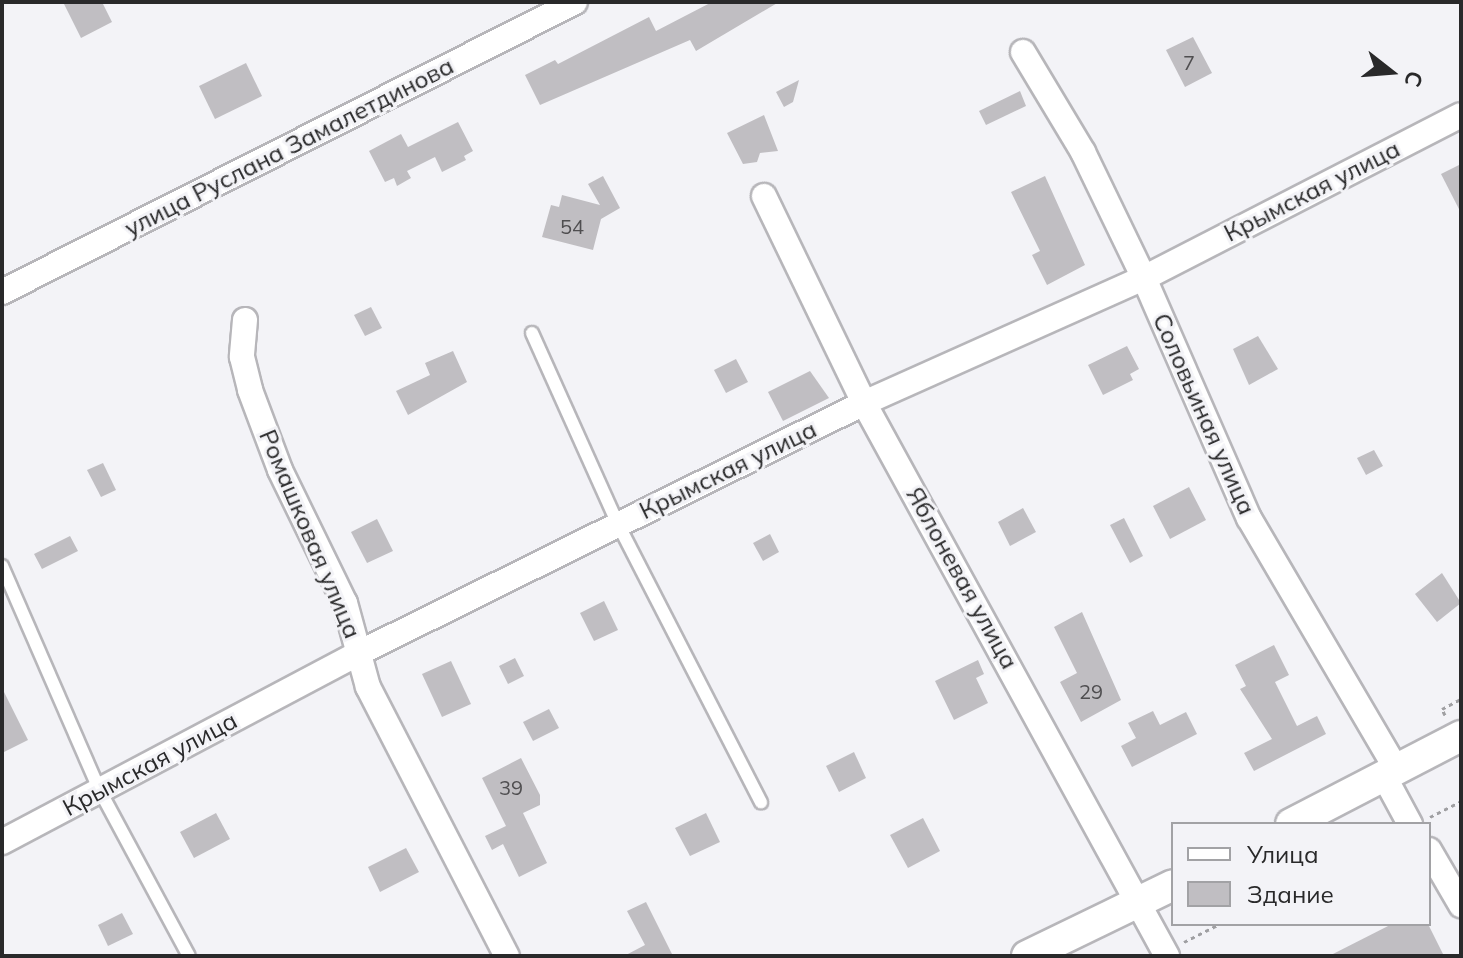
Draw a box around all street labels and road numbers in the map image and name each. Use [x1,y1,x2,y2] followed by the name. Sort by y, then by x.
[120,51,458,243] street label: улица Руслана Замалетдинова
[1219,134,1405,248] street label: Крымская улица
[1147,309,1261,519] street label: Соловьиная улица
[635,415,821,525] street label: Крымская улица
[253,425,367,643] street label: Ромашковая улица
[900,482,1024,674] street label: Яблоневая улица
[58,706,242,822] street label: Крымская улица

